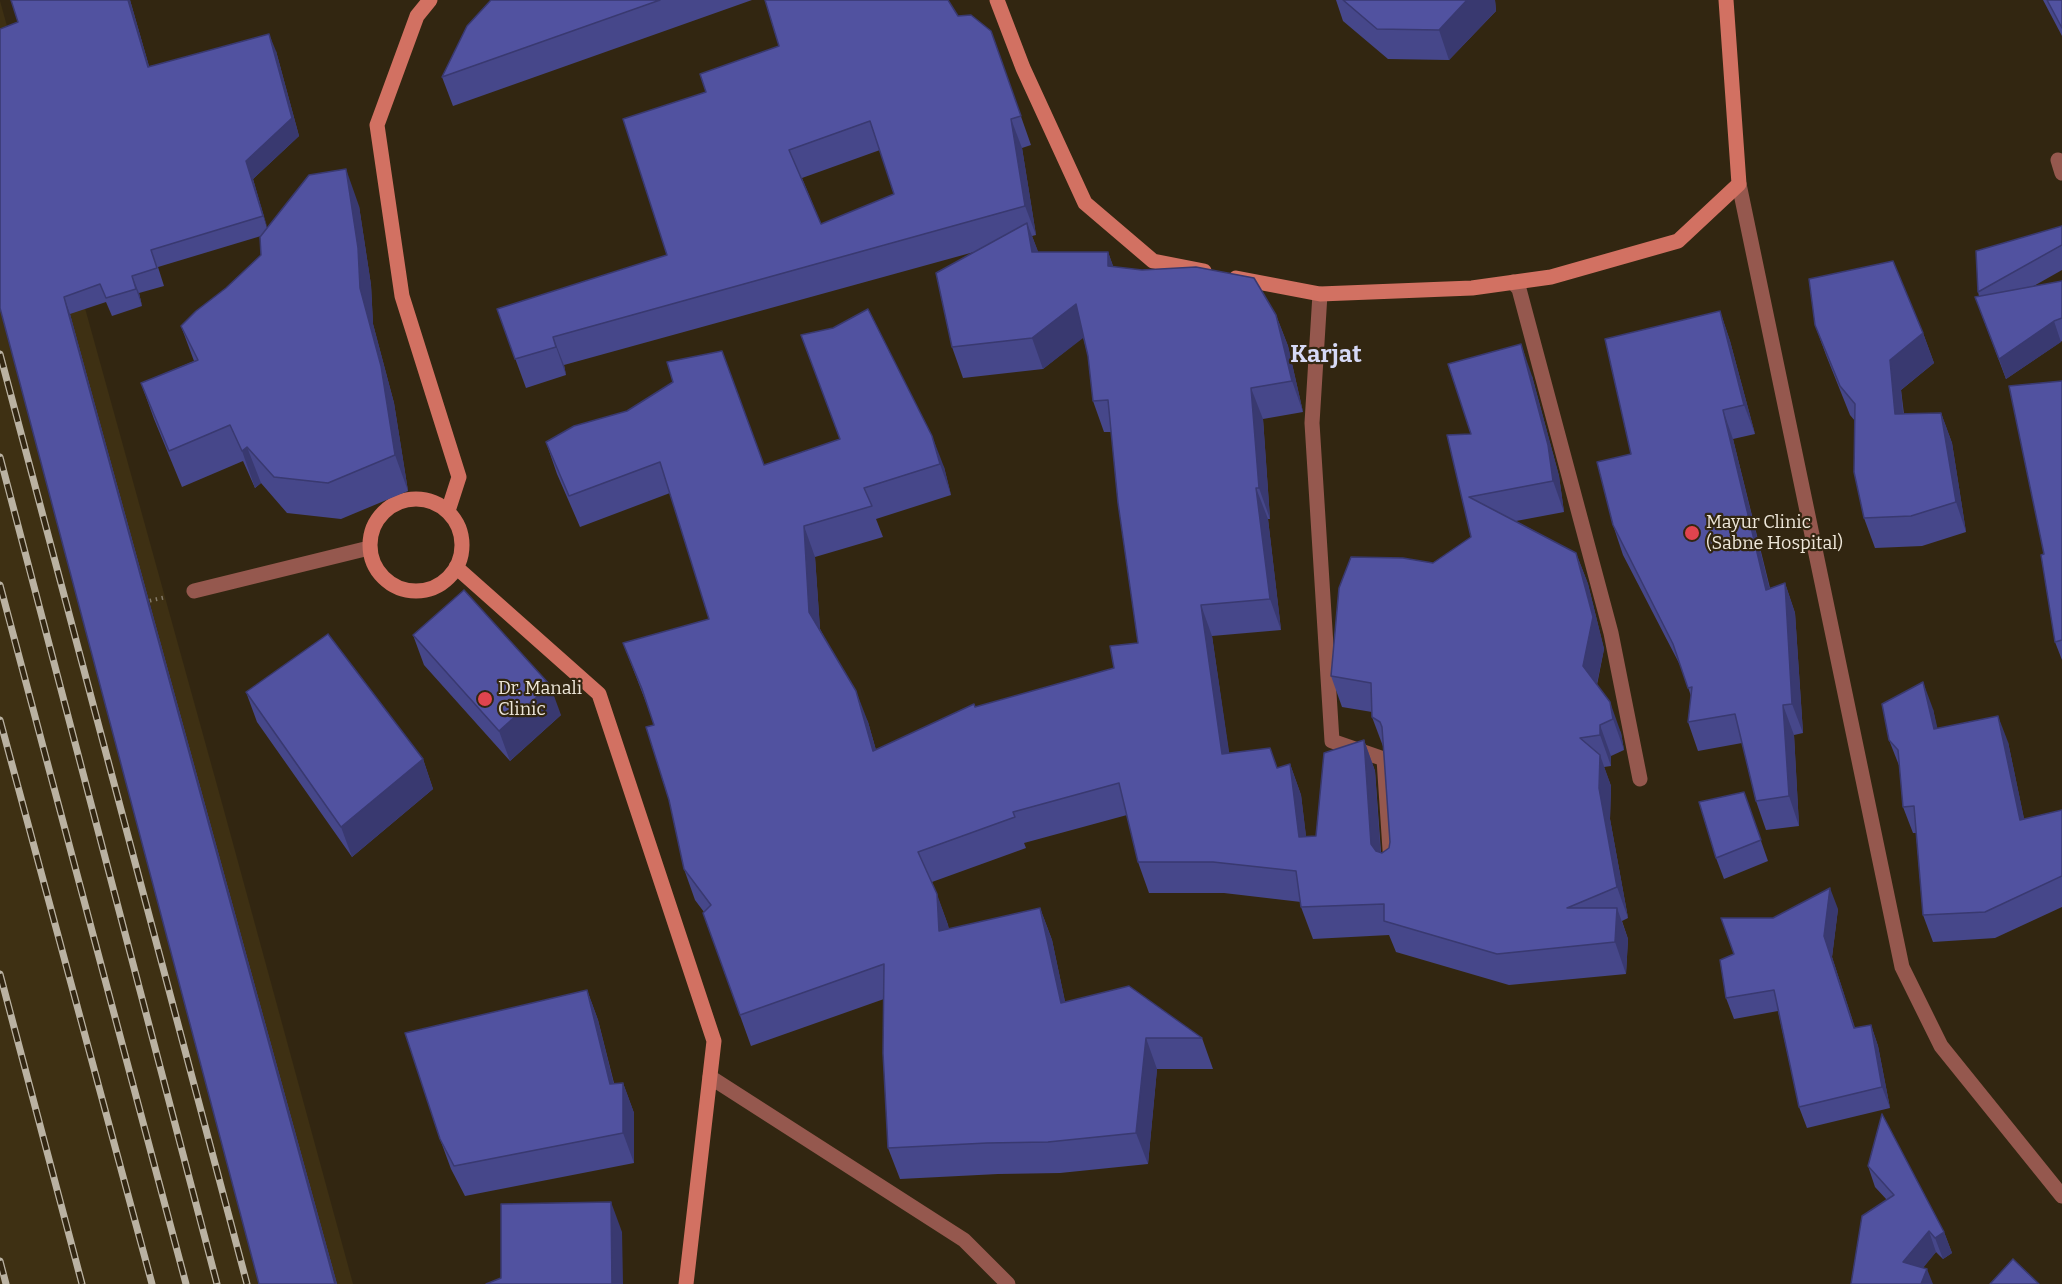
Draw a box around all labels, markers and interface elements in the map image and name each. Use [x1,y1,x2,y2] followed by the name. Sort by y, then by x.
[1290,341,1362,369] district label: Karjat
[1706,512,1843,554] place label: Mayur Clinic (Sabne Hospital)
[1683,524,1701,542] marker: Mayur Clinic (Sabne Hospital)
[498,678,582,720] place label: Dr. Manali Clinic
[476,690,494,708] marker: Dr. Manali Clinic

